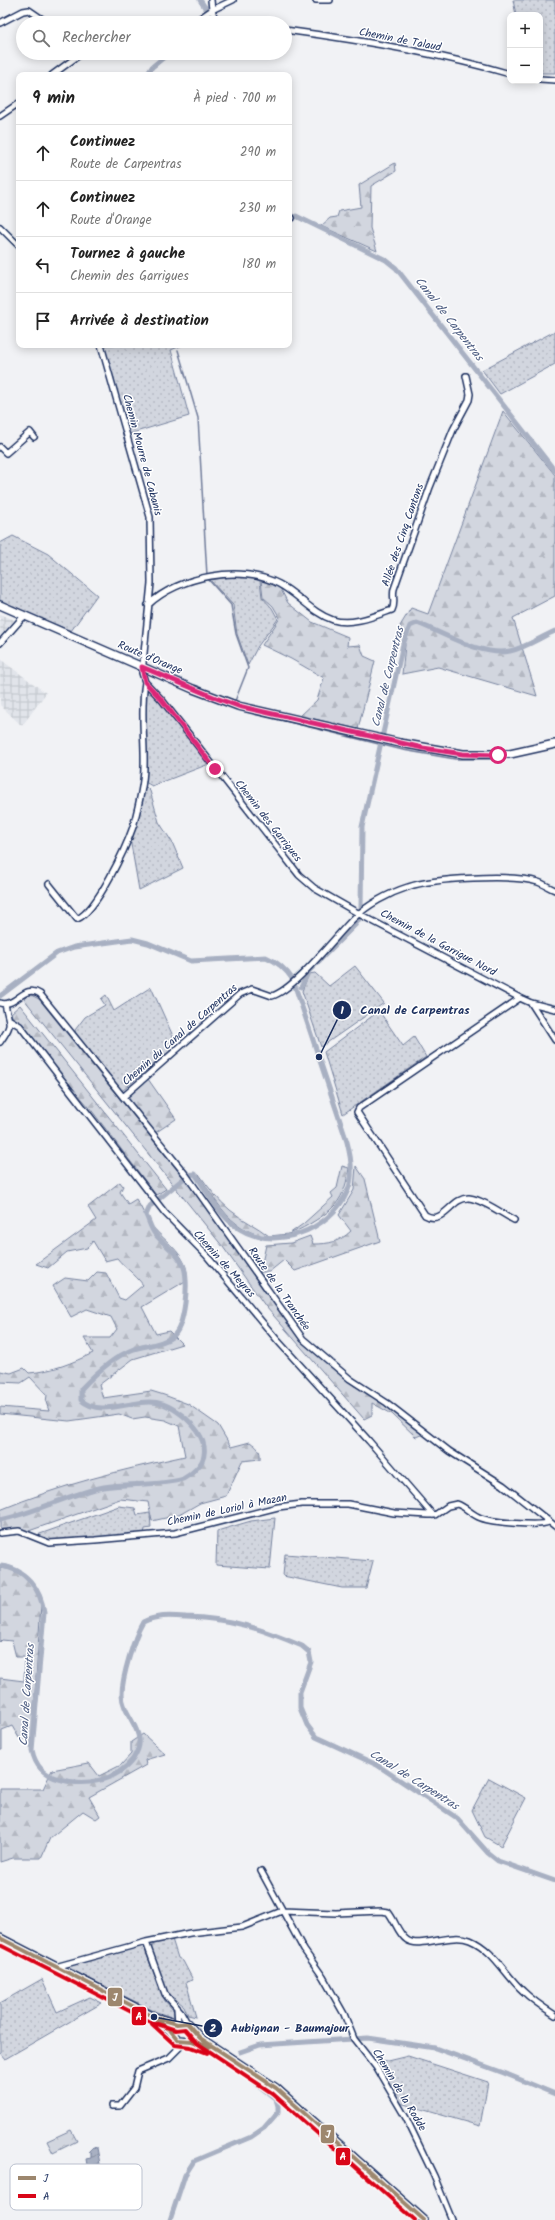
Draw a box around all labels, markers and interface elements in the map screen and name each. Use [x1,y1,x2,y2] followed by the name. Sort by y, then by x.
[507,12,543,84] map controls
[507,12,543,48] button: +
[16,16,292,60] search box
[357,23,443,57] street label: Chemin de Talaud
[62,26,130,50] text: Rechercher
[30,27,52,49] icon: search
[507,48,543,84] button: −
[32,85,75,112] text: 9 min
[193,88,276,109] text: À pied · 700 m
[70,130,135,154] text: Continuez
[32,142,54,164] icon: ahead
[240,142,276,163] text: 290 m
[70,154,182,175] text: Route de Carpentras
[70,186,135,210] text: Continuez
[32,198,54,220] icon: ahead
[239,198,276,219] text: 230 m
[70,210,152,231] text: Route d'Orange
[70,242,185,266] text: Tournez à gauche
[32,254,54,276] icon: left
[242,254,276,275] text: 180 m
[70,266,189,287] text: Chemin des Garrigues
[410,273,489,367] water label: Canal de Carpentras
[70,309,209,333] text: Arrivée à destination
[32,310,54,332] icon: arrive
[117,392,167,518] street label: Chemin Mourre de Cabanis
[377,481,429,589] street label: Allée des Cinq Cantons
[366,623,410,729] water label: Canal de Carpentras
[115,636,185,680] street label: Route d'Orange
[489,746,507,764] route start
[206,760,224,778] route end
[230,776,306,866] street label: Chemin des Garrigues
[377,905,500,982] street label: Chemin de la Garrigue Nord
[118,979,242,1090] street label: Chemin du Canal de Carpentras
[332,998,477,1022] callout: Canal de Carpentras
[340,1001,344,1020] text: 1
[360,1001,470,1020] text: Canal de Carpentras
[188,1226,260,1302] street label: Chemin de Meyras
[243,1243,315,1335] street label: Route de la Tranchée
[165,1488,289,1532] street label: Chemin de Loriol à Mazan
[14,1641,40,1747] water label: Canal de Carpentras
[366,1745,464,1816] water label: Canal de Carpentras
[107,1987,123,2007] line badge: J
[112,1989,118,2007] text: J
[131,2006,147,2026] line badge: A
[136,2008,143,2026] text: A
[203,2016,357,2040] callout: Aubignan - Baumajour
[210,2019,217,2038] text: 2
[231,2019,350,2038] text: Aubignan - Baumajour
[367,2045,431,2135] street label: Chemin de la Rodde
[320,2124,335,2144] line badge: J
[325,2126,331,2144] text: J
[335,2147,351,2166] line badge: A
[340,2148,347,2166] text: A
[10,2164,142,2210] legend
[43,2170,49,2188] text: J
[43,2188,50,2206] text: A

